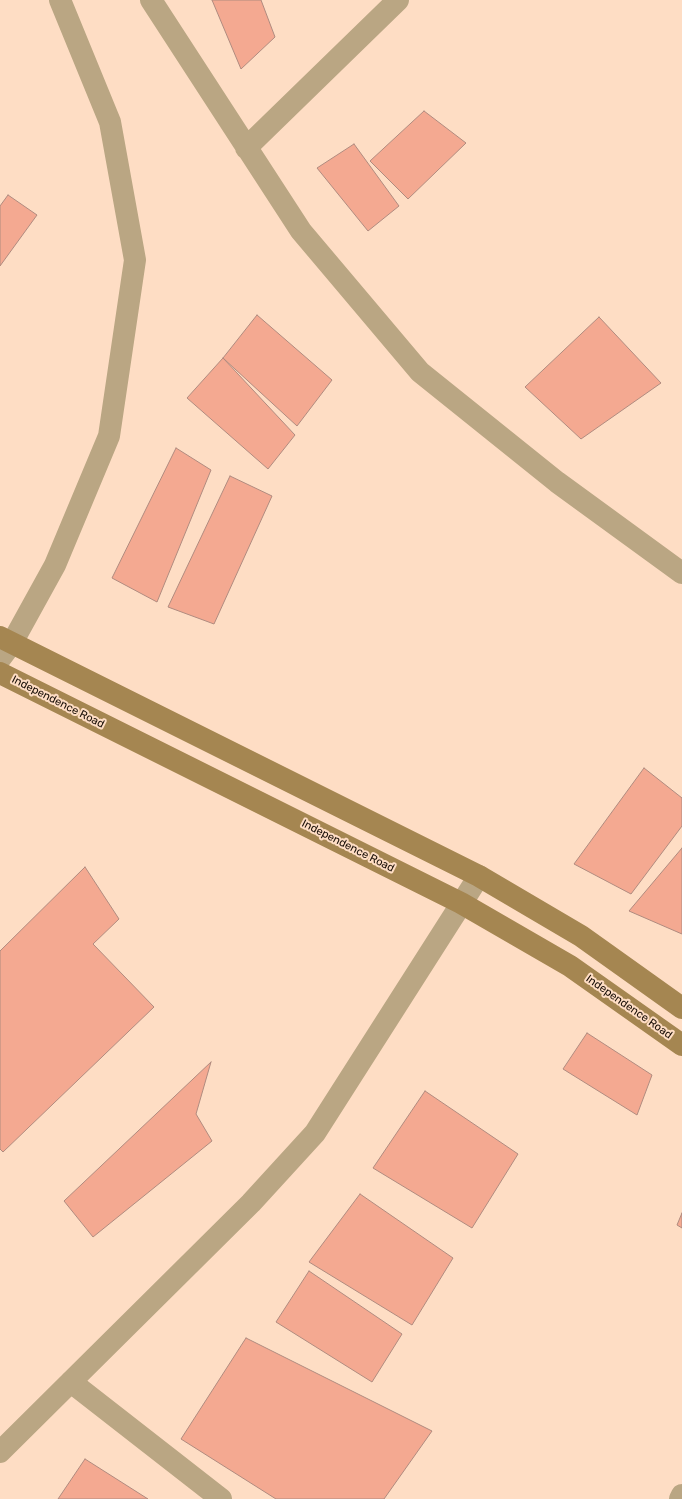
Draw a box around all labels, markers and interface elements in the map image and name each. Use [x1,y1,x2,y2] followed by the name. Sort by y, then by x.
[10,673,106,731] street label: Independence Road
[300,817,396,875] street label: Independence Road
[583,972,675,1042] street label: Independence Road

